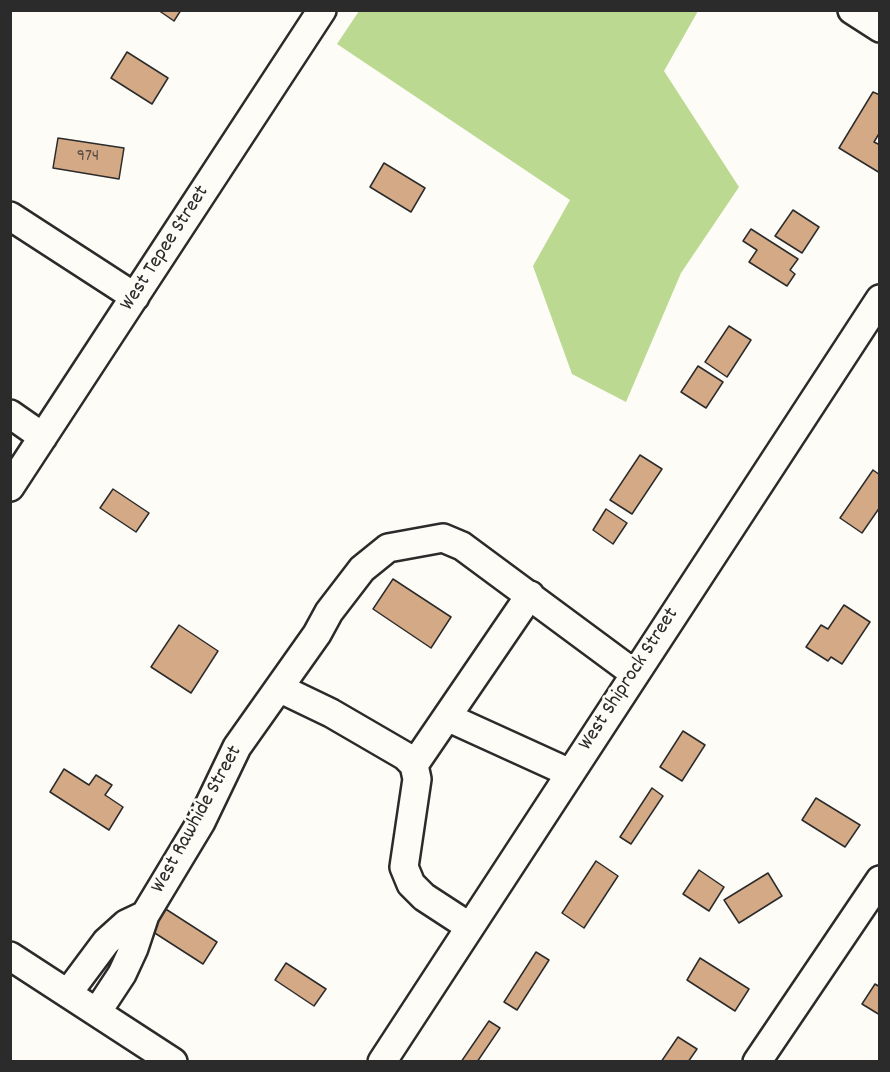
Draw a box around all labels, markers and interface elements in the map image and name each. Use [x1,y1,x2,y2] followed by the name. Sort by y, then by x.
[77,147,99,169] house number: 974
[116,182,216,316] street label: West Tepee Street
[574,604,686,756] street label: West Shiprock Street
[147,742,249,898] street label: West Rawhide Street

